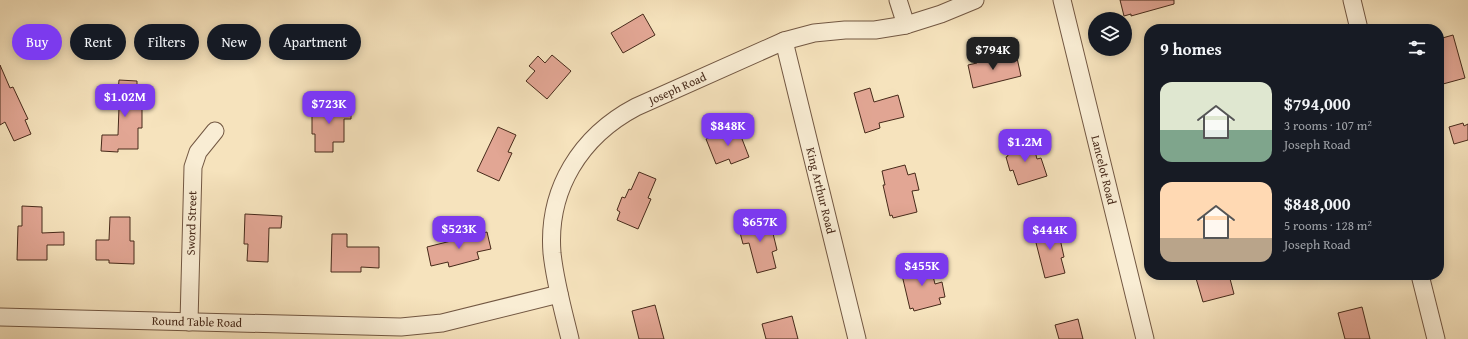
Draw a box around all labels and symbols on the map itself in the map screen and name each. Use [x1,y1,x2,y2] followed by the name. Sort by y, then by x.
[965,37,1021,71] pin: $794K
[644,68,709,109] street label: Joseph Road
[92,84,158,118] pin: $1.02M
[301,91,357,125] pin: $723K
[700,113,756,147] pin: $848K
[997,129,1053,163] pin: $1.2M
[1087,133,1121,207] street label: Lancelot Road
[802,146,840,236] street label: King Arthur Road
[182,190,200,256] street label: Sword Street
[732,209,788,243] pin: $657K
[431,216,487,250] pin: $523K
[1022,217,1078,251] pin: $444K
[894,253,950,287] pin: $455K
[152,312,243,331] street label: Round Table Road

